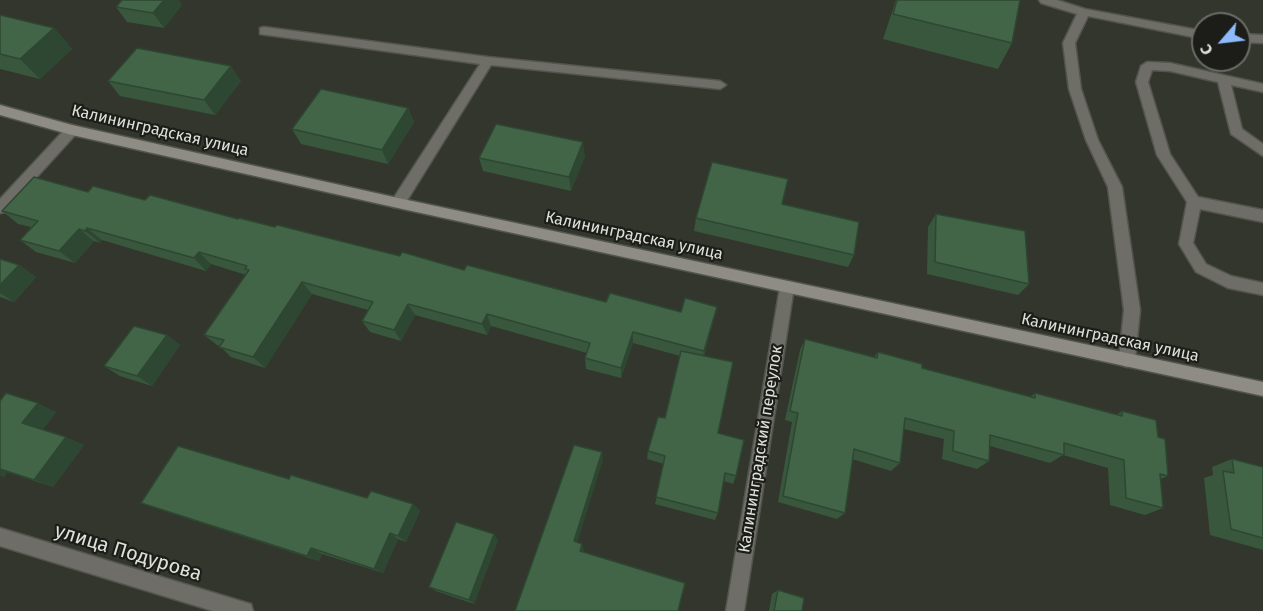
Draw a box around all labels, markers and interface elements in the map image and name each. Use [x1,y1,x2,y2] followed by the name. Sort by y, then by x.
[1191,12,1251,72] north arrow
[1196,41,1217,58] text: С
[70,101,250,161] street label: Калининградская улица
[543,208,725,264] street label: Калининградская улица
[1019,310,1201,366] street label: Калининградская улица
[735,344,787,554] street label: Калининградский переулок
[52,519,204,587] street label: улица Подурова

